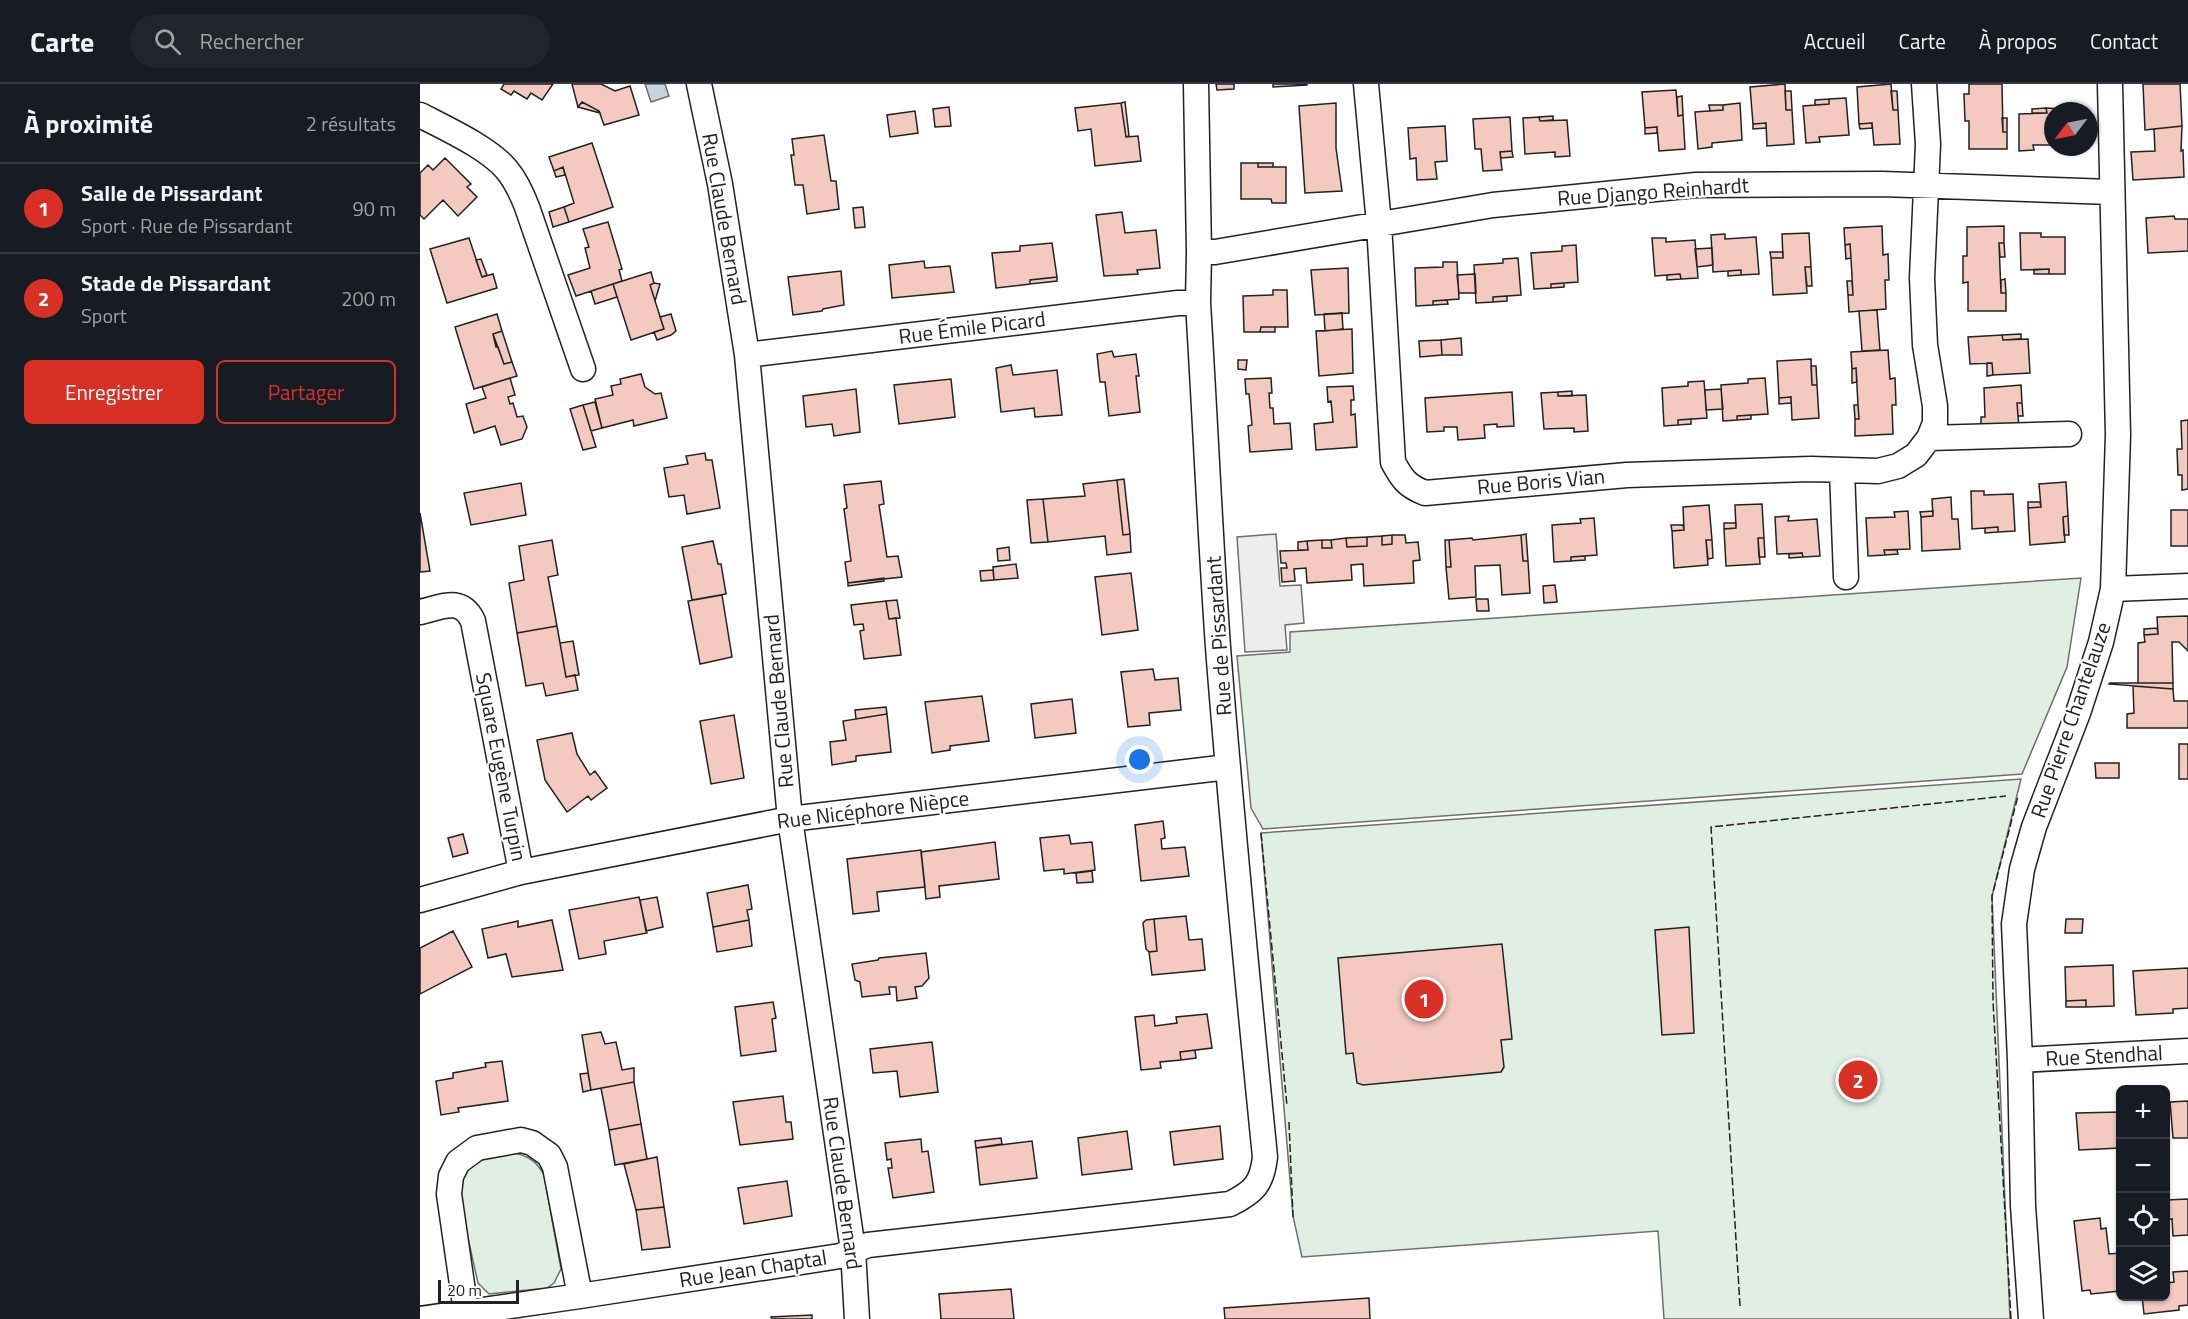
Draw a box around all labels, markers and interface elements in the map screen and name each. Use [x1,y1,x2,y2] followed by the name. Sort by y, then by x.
[130,14,550,68] search box
[30,20,94,63] text: Carte
[199,24,304,58] text: Rechercher
[151,25,184,58] icon: search
[1804,25,1866,57] text: Accueil
[1899,25,1946,57] text: Carte
[1979,25,2057,57] text: À propos
[2090,25,2158,57] text: Contact
[2044,102,2098,156] north arrow
[24,104,153,143] text: À proximité
[306,108,396,139] text: 2 résultats
[694,130,756,307] street label: Rue Claude Bernard
[1556,168,1751,214] street label: Rue Django Reinhardt
[81,176,263,210] text: Salle de Pissardant
[38,193,49,224] text: 1
[352,193,396,224] text: 90 m
[81,210,292,241] text: Sport · Rue de Pissardant
[81,266,271,300] text: Stade de Pissardant
[38,283,49,314] text: 2
[341,283,396,314] text: 200 m
[81,300,127,331] text: Sport
[897,302,1047,352] street label: Rue Émile Picard
[24,360,204,424] button: Enregistrer
[216,360,396,424] button: Partager
[1476,459,1606,503] street label: Rue Boris Vian
[1196,555,1240,717] street label: Rue de Pissardant
[754,613,802,789] street label: Rue Claude Bernard
[2021,617,2119,822] street label: Rue Pierre Chantelauze
[468,670,536,864] street label: Square Eugène Turpin
[1125,745,1154,774] your location
[775,781,971,837] street label: Rue Nicéphore Nièpce
[1404,976,1444,1022] pin: 1
[2044,1036,2163,1074] street label: Rue Stendhal
[1838,1058,1878,1102] pin: 2
[2116,1085,2170,1301] map controls
[2116,1085,2170,1139] button: +
[815,1094,871,1271] street label: Rue Claude Bernard
[2116,1139,2170,1193] button: −
[2116,1193,2170,1247] button: locate
[677,1241,829,1295] street label: Rue Jean Chaptal
[2116,1247,2170,1301] button: layers
[438,1277,519,1304] scale bar
[447,1278,482,1302] text: 20 m

